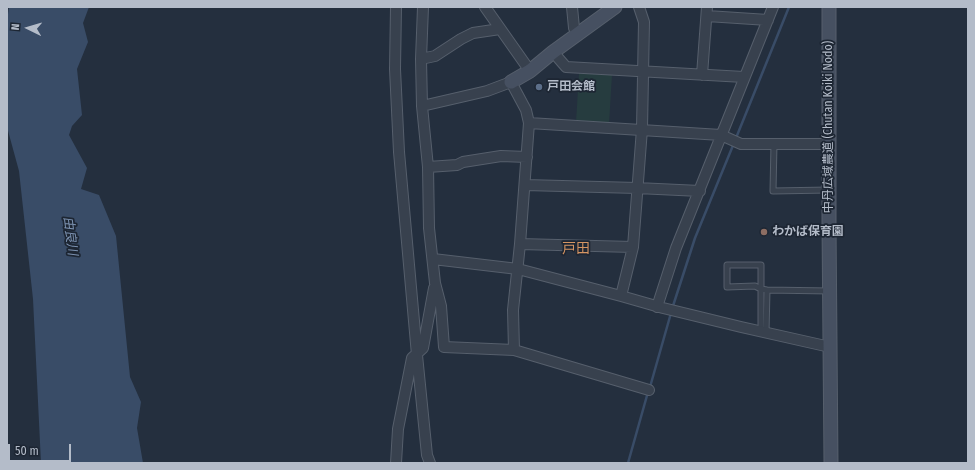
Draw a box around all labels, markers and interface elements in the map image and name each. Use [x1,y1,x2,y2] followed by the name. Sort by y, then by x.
[8,8,48,48] north arrow
[9,23,22,31] text: N
[822,41,836,213] street label: 中丹広域農道 (Chutan Koiki Nodo)
[547,80,595,94] place label: 戸田会館
[534,82,544,92] marker: 戸田会館
[60,216,80,256] water label: 由良川
[772,225,844,239] place label: わかば保育園
[759,227,769,237] marker: わかば保育園
[562,241,590,257] district label: 戸田
[10,436,73,462] scale bar
[15,444,39,458] text: 50 m

